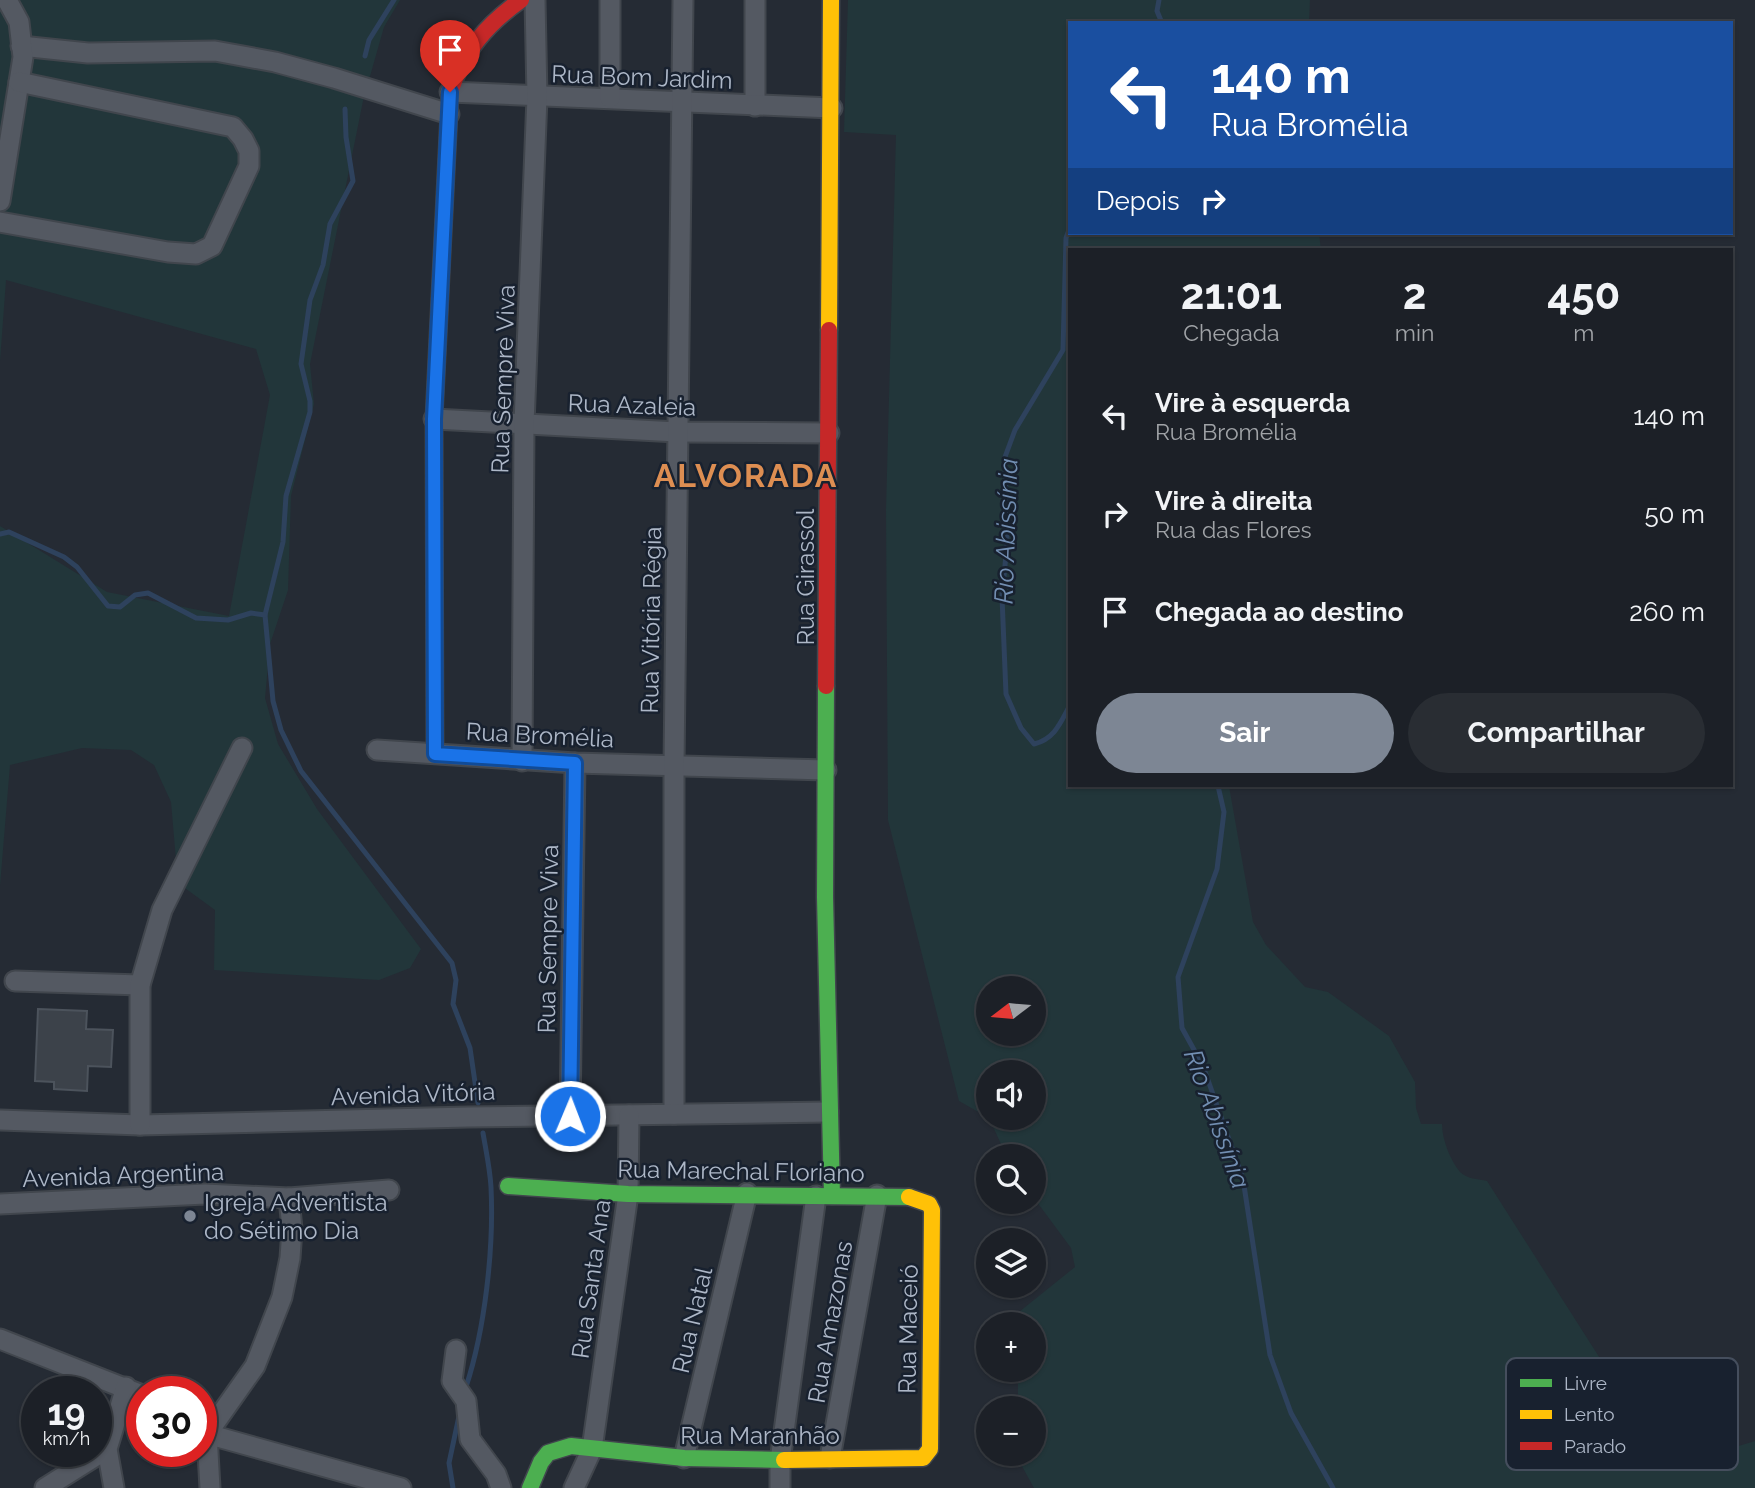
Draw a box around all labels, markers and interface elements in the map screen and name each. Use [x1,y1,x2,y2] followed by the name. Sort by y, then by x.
[420,20,480,92] pin
[431,31,469,69] icon: arrive
[1211,47,1351,104] text: 140 m
[1096,49,1187,140] icon: left
[551,59,733,95] street label: Rua Bom Jardim
[1211,106,1409,143] text: Rua Bromélia
[1194,182,1232,220] icon: right
[1096,186,1180,216] text: Depois
[1181,270,1282,319] text: 21:01
[1403,270,1426,319] text: 2
[1547,270,1620,319] text: 450
[485,284,521,474] street label: Rua Sempre Viva
[1183,319,1280,346] text: Chegada
[1395,319,1434,346] text: min
[1573,319,1594,346] text: m
[567,388,697,422] street label: Rua Azaleia
[1155,388,1350,418] text: Vire à esquerda
[1096,397,1134,435] icon: left
[1633,401,1705,431] text: 140 m
[1155,418,1297,445] text: Rua Bromélia
[654,457,838,494] district label: ALVORADA
[988,458,1024,604] water label: Rio Abissínia
[1155,486,1312,516] text: Vire à direita
[1096,495,1134,533] icon: right
[1644,499,1705,529] text: 50 m
[791,508,820,645] street label: Rua Girassol
[1155,516,1312,543] text: Rua das Flores
[635,526,667,714] street label: Rua Vitória Régia
[1096,593,1134,631] icon: arrive
[1155,597,1404,627] text: Chegada ao destino
[1629,597,1705,627] text: 260 m
[1096,693,1394,773] button: Sair
[1408,693,1705,773] button: Compartilhar
[465,717,615,753] street label: Rua Bromélia
[532,844,564,1034] street label: Rua Sempre Viva
[976,976,1046,1046] north arrow
[976,976,1046,1466] map controls
[1178,1045,1256,1193] water label: Rio Abissínia
[976,1060,1046,1130] button: sound
[330,1077,496,1111] street label: Avenida Vitória
[533,1079,607,1153] position arrow
[976,1144,1046,1214] button: search
[617,1154,865,1188] street label: Rua Marechal Floriano
[22,1157,224,1193] street label: Avenida Argentina
[204,1188,388,1245] place label: Igreja Adventista do Sétimo Dia
[565,1198,617,1360] street label: Rua Santa Ana
[182,1208,198,1224] marker: Igreja Adventista do Sétimo Dia
[976,1228,1046,1298] button: layers
[801,1239,859,1405] street label: Rua Amazonas
[666,1264,718,1376] street label: Rua Natal
[892,1264,924,1394] street label: Rua Maceió
[976,1312,1046,1382] button: +
[1506,1358,1738,1470] legend
[1564,1372,1607,1394] text: Livre
[126,1376,217,1467] speed limit sign: 30
[48,1392,85,1433] text: 19
[976,1396,1046,1466] button: −
[1564,1403,1615,1425] text: Lento
[680,1421,840,1450] street label: Rua Maranhão
[43,1428,90,1449] text: km/h
[1564,1435,1626,1457] text: Parado

